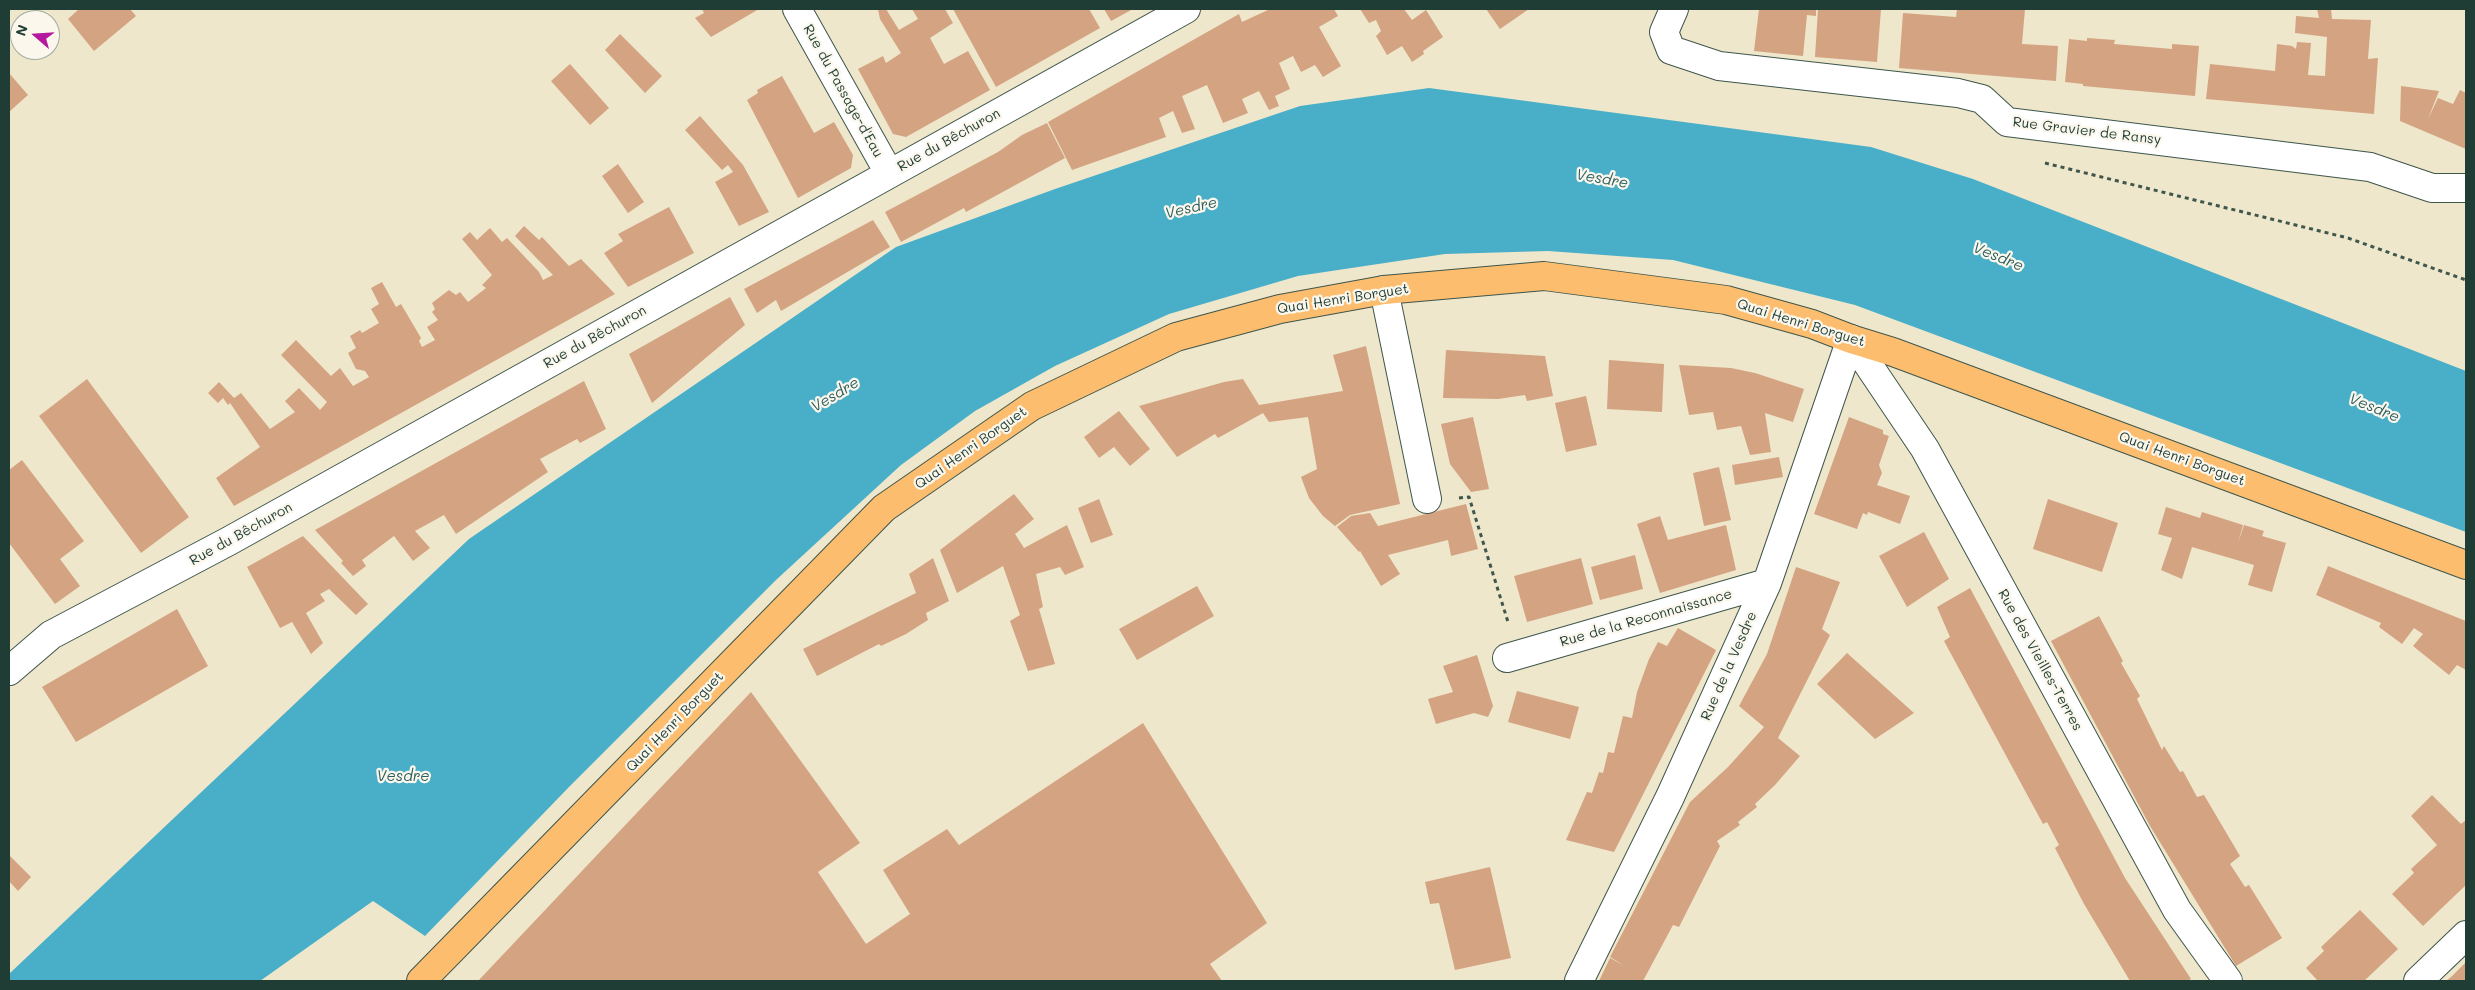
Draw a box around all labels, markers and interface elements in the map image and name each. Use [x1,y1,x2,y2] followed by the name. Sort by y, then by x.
[10,10,60,60] north arrow
[11,22,32,38] text: N
[799,22,887,160] street label: Rue du Passage-d'Eau
[895,105,1003,175] street label: Rue du Bêchuron
[2012,114,2162,148] street label: Rue Gravier de Ransy
[1574,166,1630,192] water label: Vesdre
[1163,193,1219,223] water label: Vesdre
[1970,239,2026,275] water label: Vesdre
[1276,280,1410,318] street label: Quai Henri Borguet
[1735,296,1867,350] street label: Quai Henri Borguet
[541,302,649,372] street label: Rue du Bêchuron
[808,374,862,416] water label: Vesdre
[2346,390,2402,426] water label: Vesdre
[912,403,1030,493] street label: Quai Henri Borguet
[2117,428,2247,490] street label: Quai Henri Borguet
[187,499,295,569] street label: Rue du Bêchuron
[1558,585,1734,651] street label: Rue de la Reconnaissance
[1994,586,2086,734] street label: Rue des Vieilles-Terres
[1697,609,1761,723] street label: Rue de la Vesdre
[623,668,727,776] street label: Quai Henri Borguet
[377,767,429,785] water label: Vesdre

